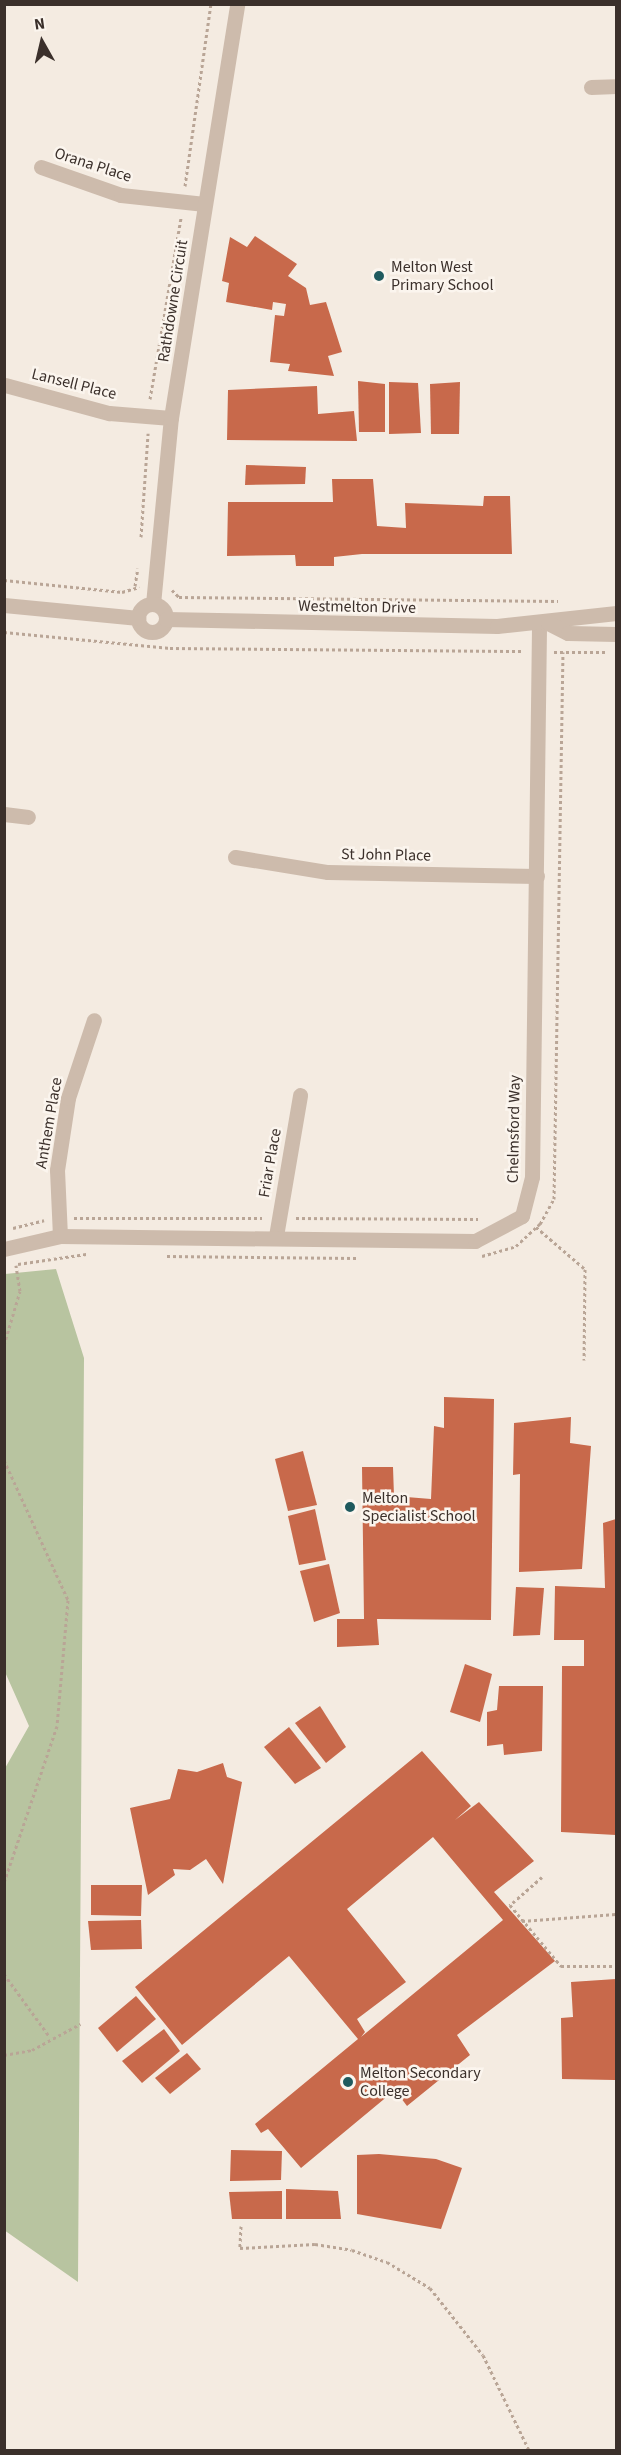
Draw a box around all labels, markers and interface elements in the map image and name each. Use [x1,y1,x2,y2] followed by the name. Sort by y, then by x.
[12,12,72,72] north arrow
[33,13,46,36] text: N
[52,144,134,186] street label: Orana Place
[154,238,192,364] street label: Rathdowne Circuit
[391,257,493,295] place label: Melton West Primary School
[372,269,386,283] marker: Melton West Primary School
[30,364,118,404] street label: Lansell Place
[298,596,416,618] street label: Westmelton Drive
[341,845,431,865] street label: St John Place
[503,1075,525,1183] street label: Chelmsford Way
[32,1076,66,1170] street label: Anthem Place
[254,1127,286,1199] street label: Friar Place
[362,1488,476,1526] place label: Melton Specialist School
[343,1500,357,1514] marker: Melton Specialist School
[360,2063,481,2101] place label: Melton Secondary College
[341,2075,355,2089] marker: Melton Secondary College

